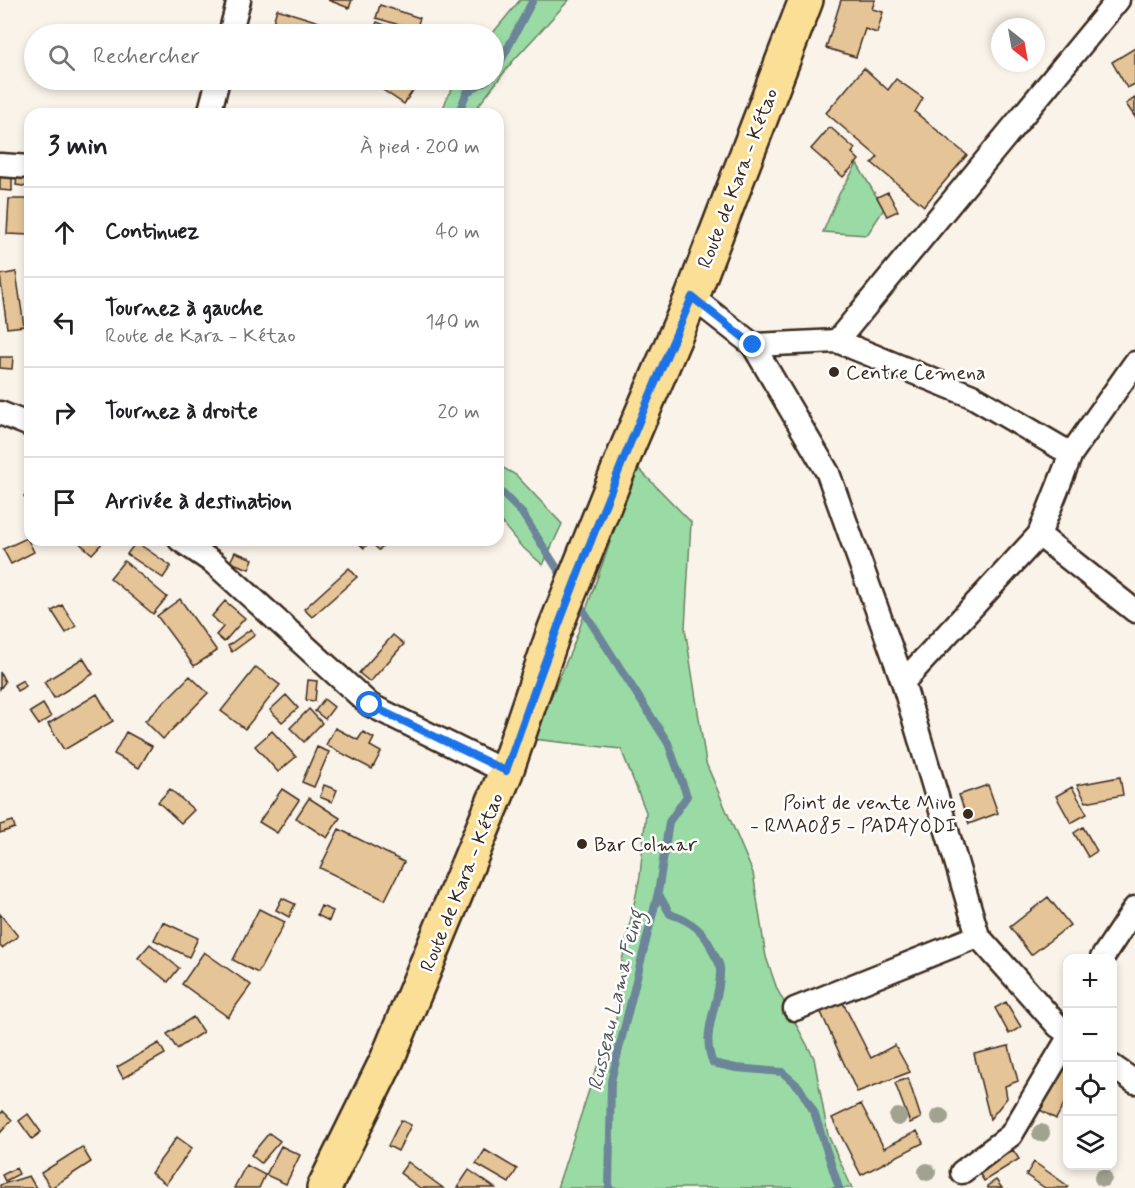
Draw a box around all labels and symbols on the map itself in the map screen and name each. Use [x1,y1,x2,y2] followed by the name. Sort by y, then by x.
[991,18,1045,72] north arrow
[692,85,785,272] street label: Route de Kara - Kétao
[739,331,765,357] route end
[846,360,986,387] place label: Centre Cemena
[827,365,841,379] marker: Centre Cemena
[356,691,382,717] route start
[414,789,511,976] street label: Route de Kara - Kétao
[750,790,956,840] place label: Point de vente Mivo - RMA085 - PADAYODI
[961,807,975,821] marker: Point de vente Mivo - RMA085 - PADAYODI
[594,832,698,859] place label: Bar Colmar
[575,837,589,851] marker: Bar Colmar
[582,905,653,1094] water label: Russeau Lama Feing

